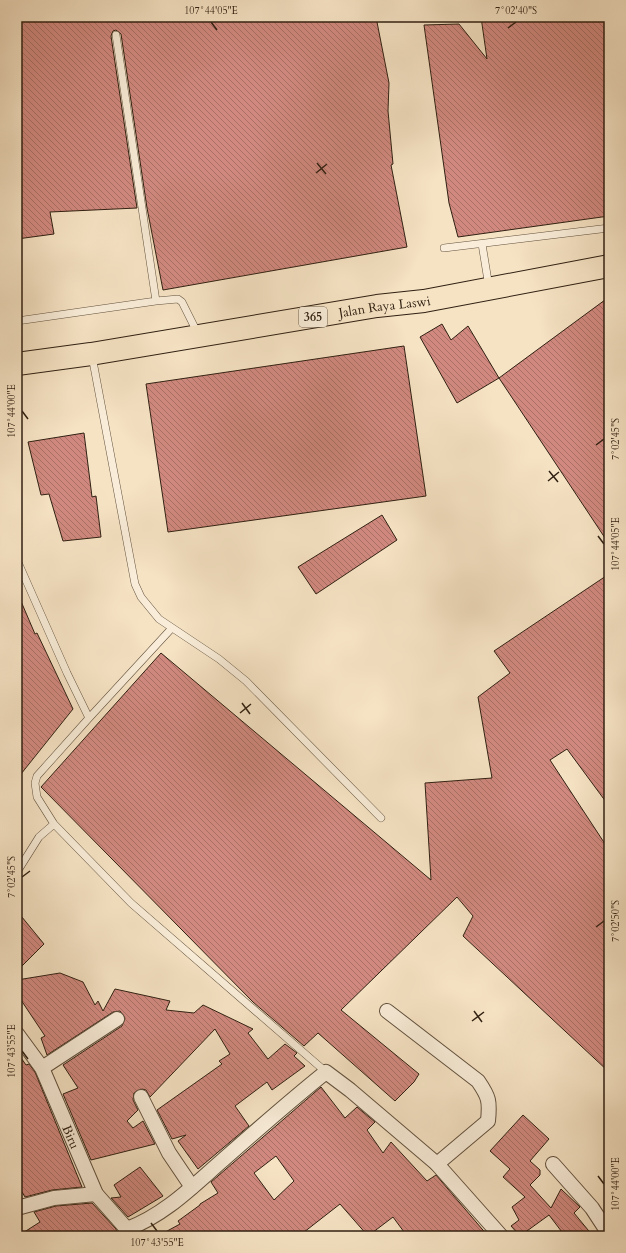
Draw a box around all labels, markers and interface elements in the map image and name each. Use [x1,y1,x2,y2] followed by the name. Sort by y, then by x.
[184,4,238,18] text: 107°44'05"E
[495,4,537,18] text: 7°02'40"S
[335,292,432,323] street label: Jalan Raya Laswi
[299,307,327,327] road number: 365
[5,384,19,438] text: 107°44'00"E
[609,418,623,460] text: 7°02'45"S
[609,517,623,571] text: 107°44'05"E
[5,856,19,898] text: 7°02'45"S
[609,900,623,942] text: 7°02'50"S
[5,1024,19,1078] text: 107°43'55"E
[57,1122,84,1152] street label: Biru
[609,1157,623,1211] text: 107°44'00"E
[130,1236,184,1250] text: 107°43'55"E

